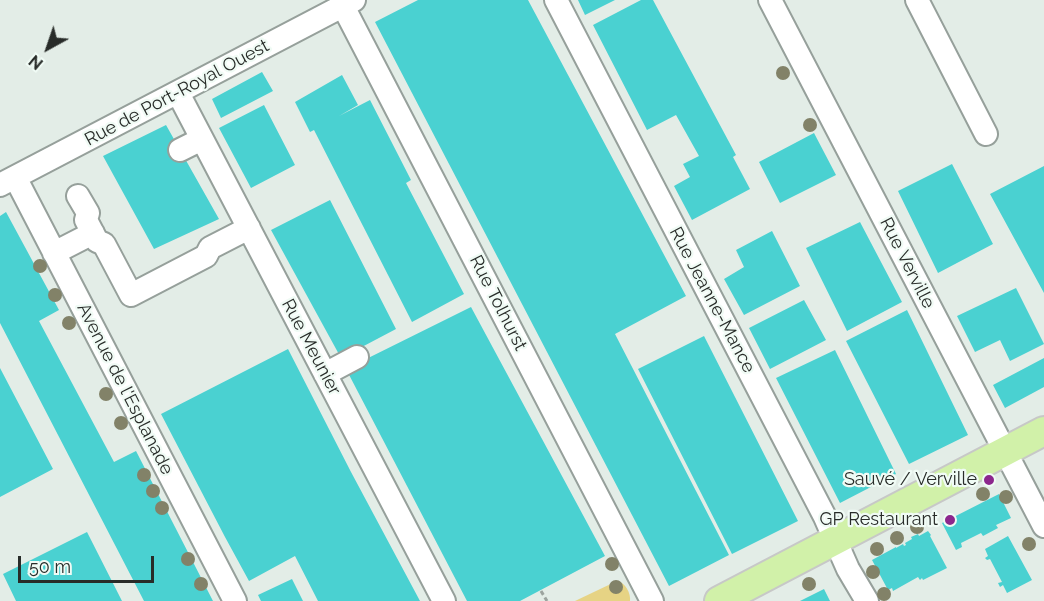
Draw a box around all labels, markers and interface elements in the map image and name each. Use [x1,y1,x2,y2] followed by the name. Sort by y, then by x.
[18,18,78,78] north arrow
[81,35,273,151] street label: Rue de Port-Royal Ouest
[25,51,47,73] text: N
[875,214,939,312] street label: Rue Verville
[664,223,760,377] street label: Rue Jeanne-Mance
[465,252,531,354] street label: Rue Tolhurst
[277,295,345,399] street label: Rue Meunier
[72,300,178,478] street label: Avenue de l'Esplanade
[844,469,977,491] place label: Sauvé / Verville
[982,473,996,487] marker: Sauvé / Verville
[820,509,938,531] place label: GP Restaurant
[943,513,957,527] marker: GP Restaurant
[21,544,158,582] scale bar
[29,556,71,577] text: 50 m

